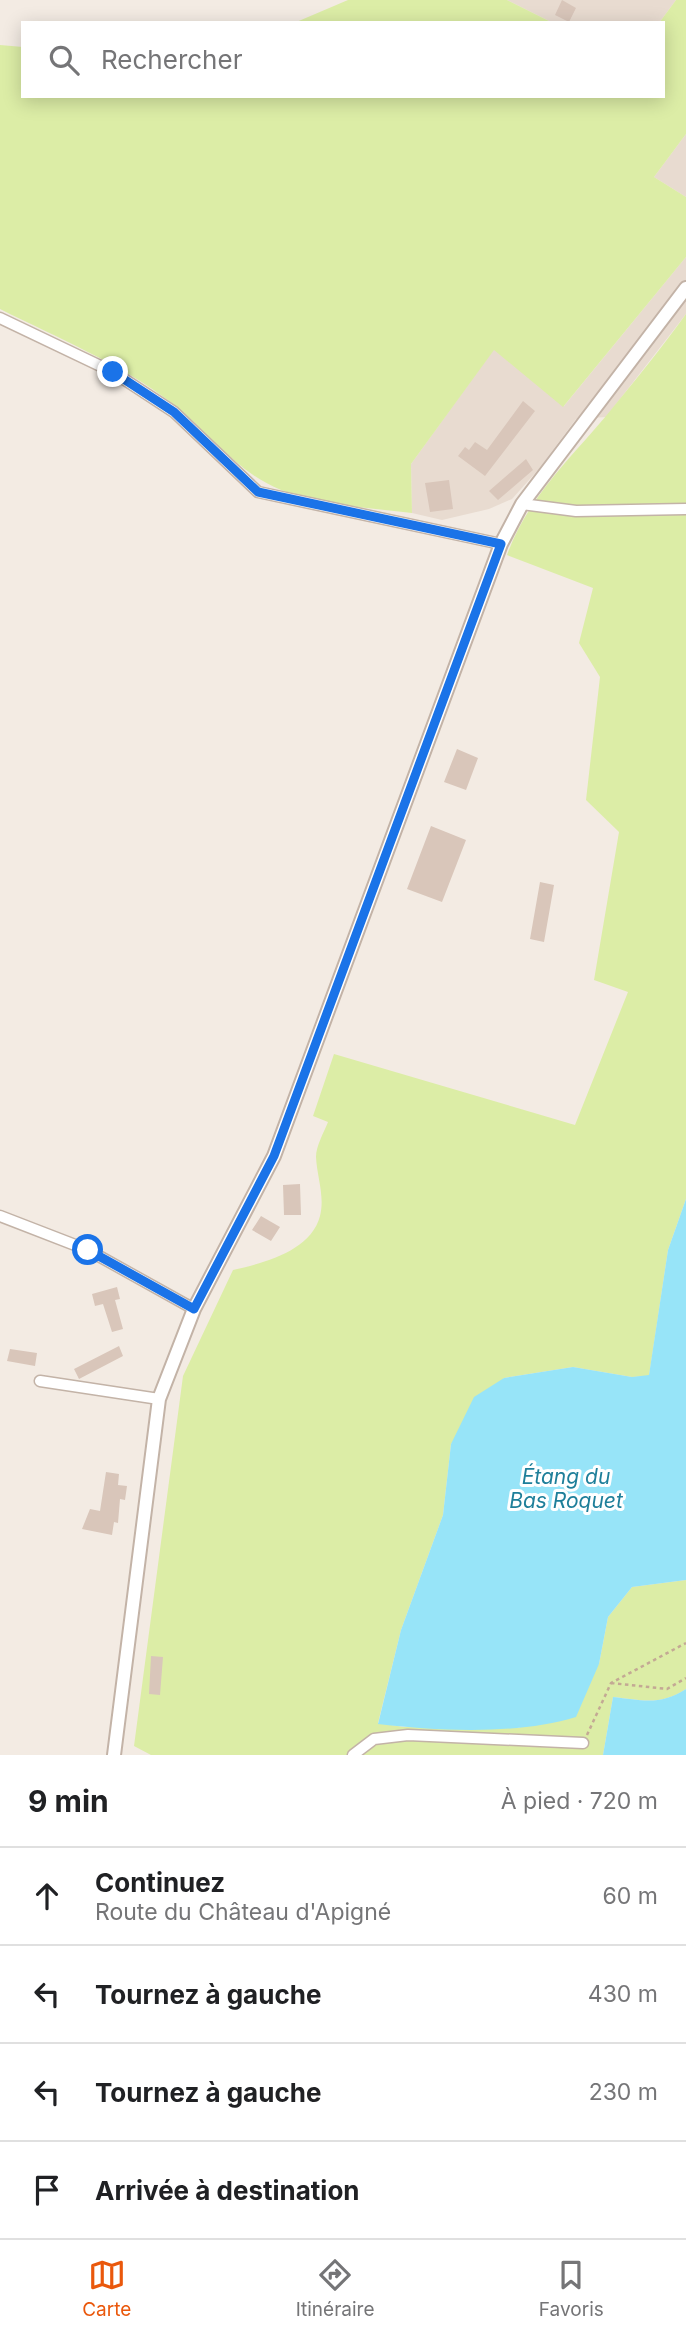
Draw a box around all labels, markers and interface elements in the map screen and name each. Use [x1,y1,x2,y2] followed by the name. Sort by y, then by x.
[21,21,665,98] search box
[45,41,83,79] icon: search
[101,44,242,75] text: Rechercher
[97,356,128,387] route end
[72,1234,103,1265] route start
[509,1463,624,1513] water label: Étang du Bas Roquet
[28,1783,109,1819] text: 9 min
[501,1787,658,1815] text: À pied · 720 m
[95,1867,225,1898] text: Continuez
[28,1877,66,1915] icon: ahead
[603,1882,658,1910] text: 60 m
[95,1898,391,1926] text: Route du Château d'Apigné
[28,1975,66,2013] icon: left
[95,1979,321,2010] text: Tournez à gauche
[588,1980,658,2008] text: 430 m
[28,2073,66,2111] icon: left
[95,2077,321,2108] text: Tournez à gauche
[589,2078,658,2106] text: 230 m
[28,2171,66,2209] icon: arrive
[95,2175,360,2206] text: Arrivée à destination
[82,2256,131,2321] tab: Carte
[296,2256,374,2321] tab: Itinéraire
[539,2256,604,2321] tab: Favoris

